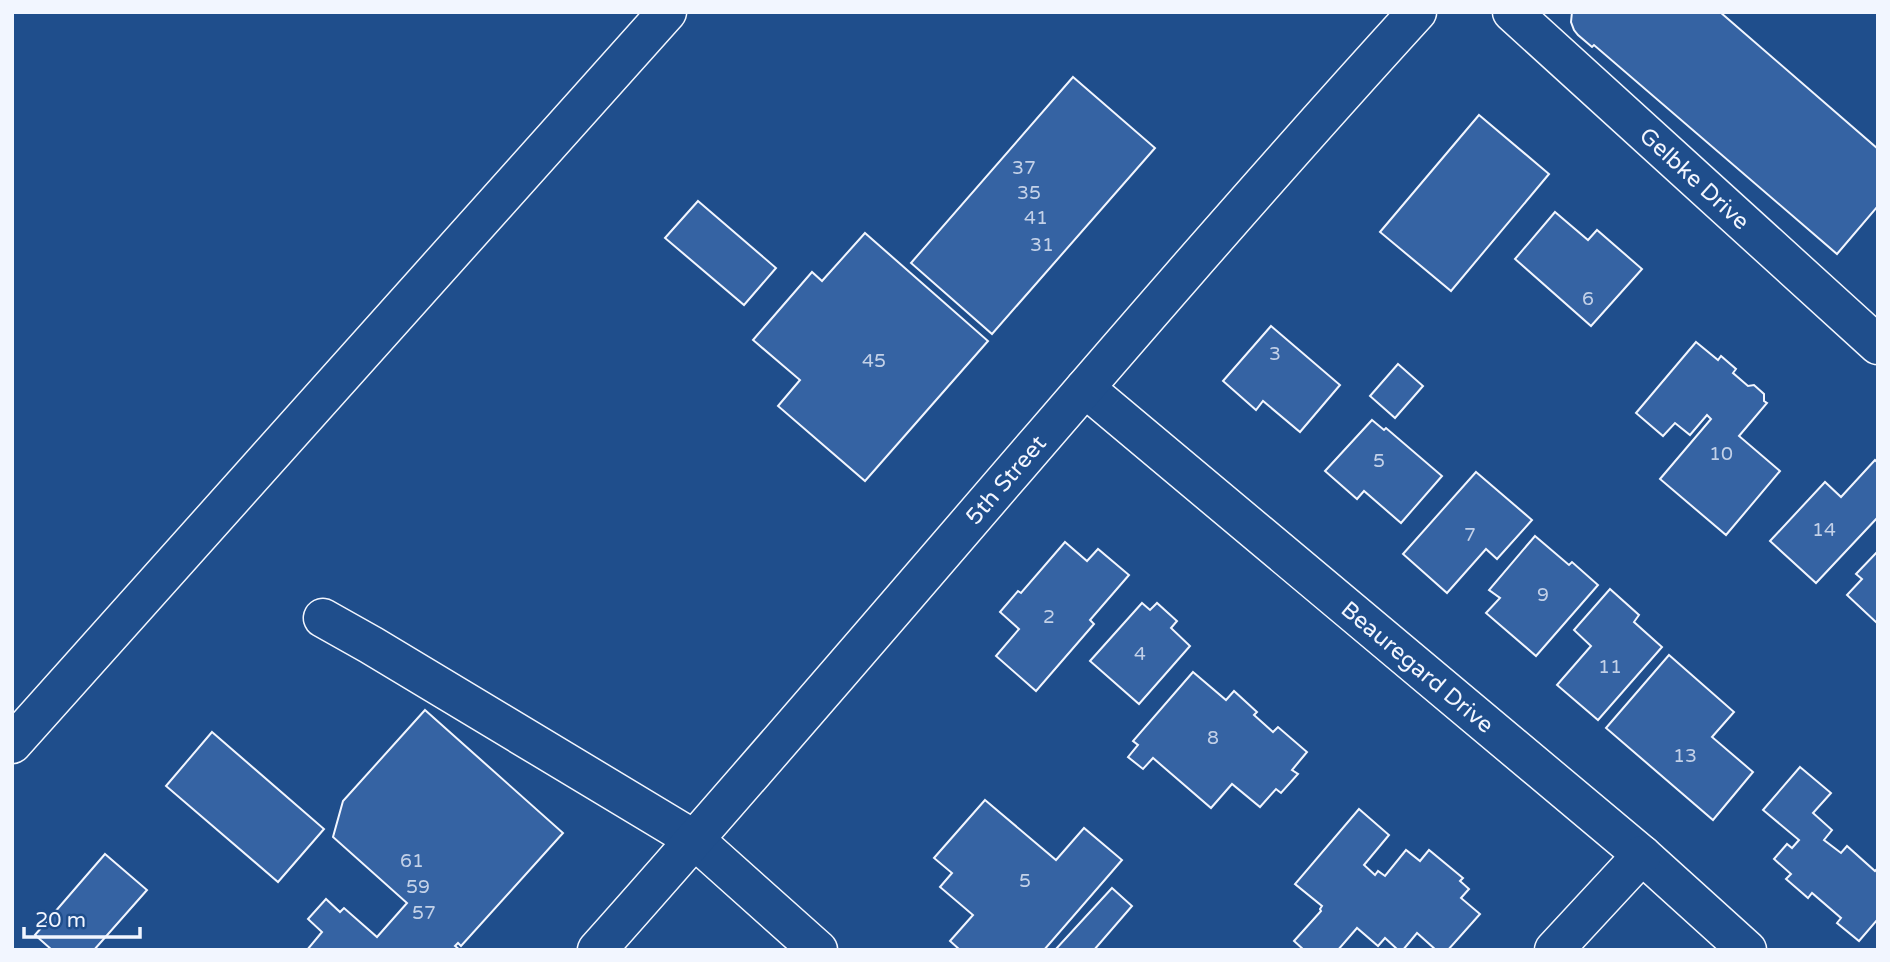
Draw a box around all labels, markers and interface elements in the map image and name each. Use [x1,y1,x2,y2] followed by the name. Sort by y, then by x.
[1633,122,1755,236] street label: Gelbke Drive
[1012,157,1036,179] house number: 37
[1017,182,1041,204] house number: 35
[1024,207,1048,229] house number: 41
[1030,234,1054,256] house number: 31
[1582,288,1594,310] house number: 6
[1269,343,1281,365] house number: 3
[862,350,886,372] house number: 45
[960,430,1053,531] street label: 5th Street
[1709,443,1733,465] house number: 10
[1373,450,1385,472] house number: 5
[1812,519,1836,541] house number: 14
[1464,524,1476,546] house number: 7
[1537,584,1549,606] house number: 9
[1335,596,1499,739] street label: Beauregard Drive
[1043,606,1055,628] house number: 2
[1134,643,1146,665] house number: 4
[1598,656,1622,678] house number: 11
[1207,727,1219,749] house number: 8
[1673,745,1697,767] house number: 13
[400,850,424,872] house number: 61
[1019,870,1031,892] house number: 5
[406,876,430,898] house number: 59
[24,895,140,939] scale bar
[412,902,436,924] house number: 57
[35,908,86,933] text: 20 m

